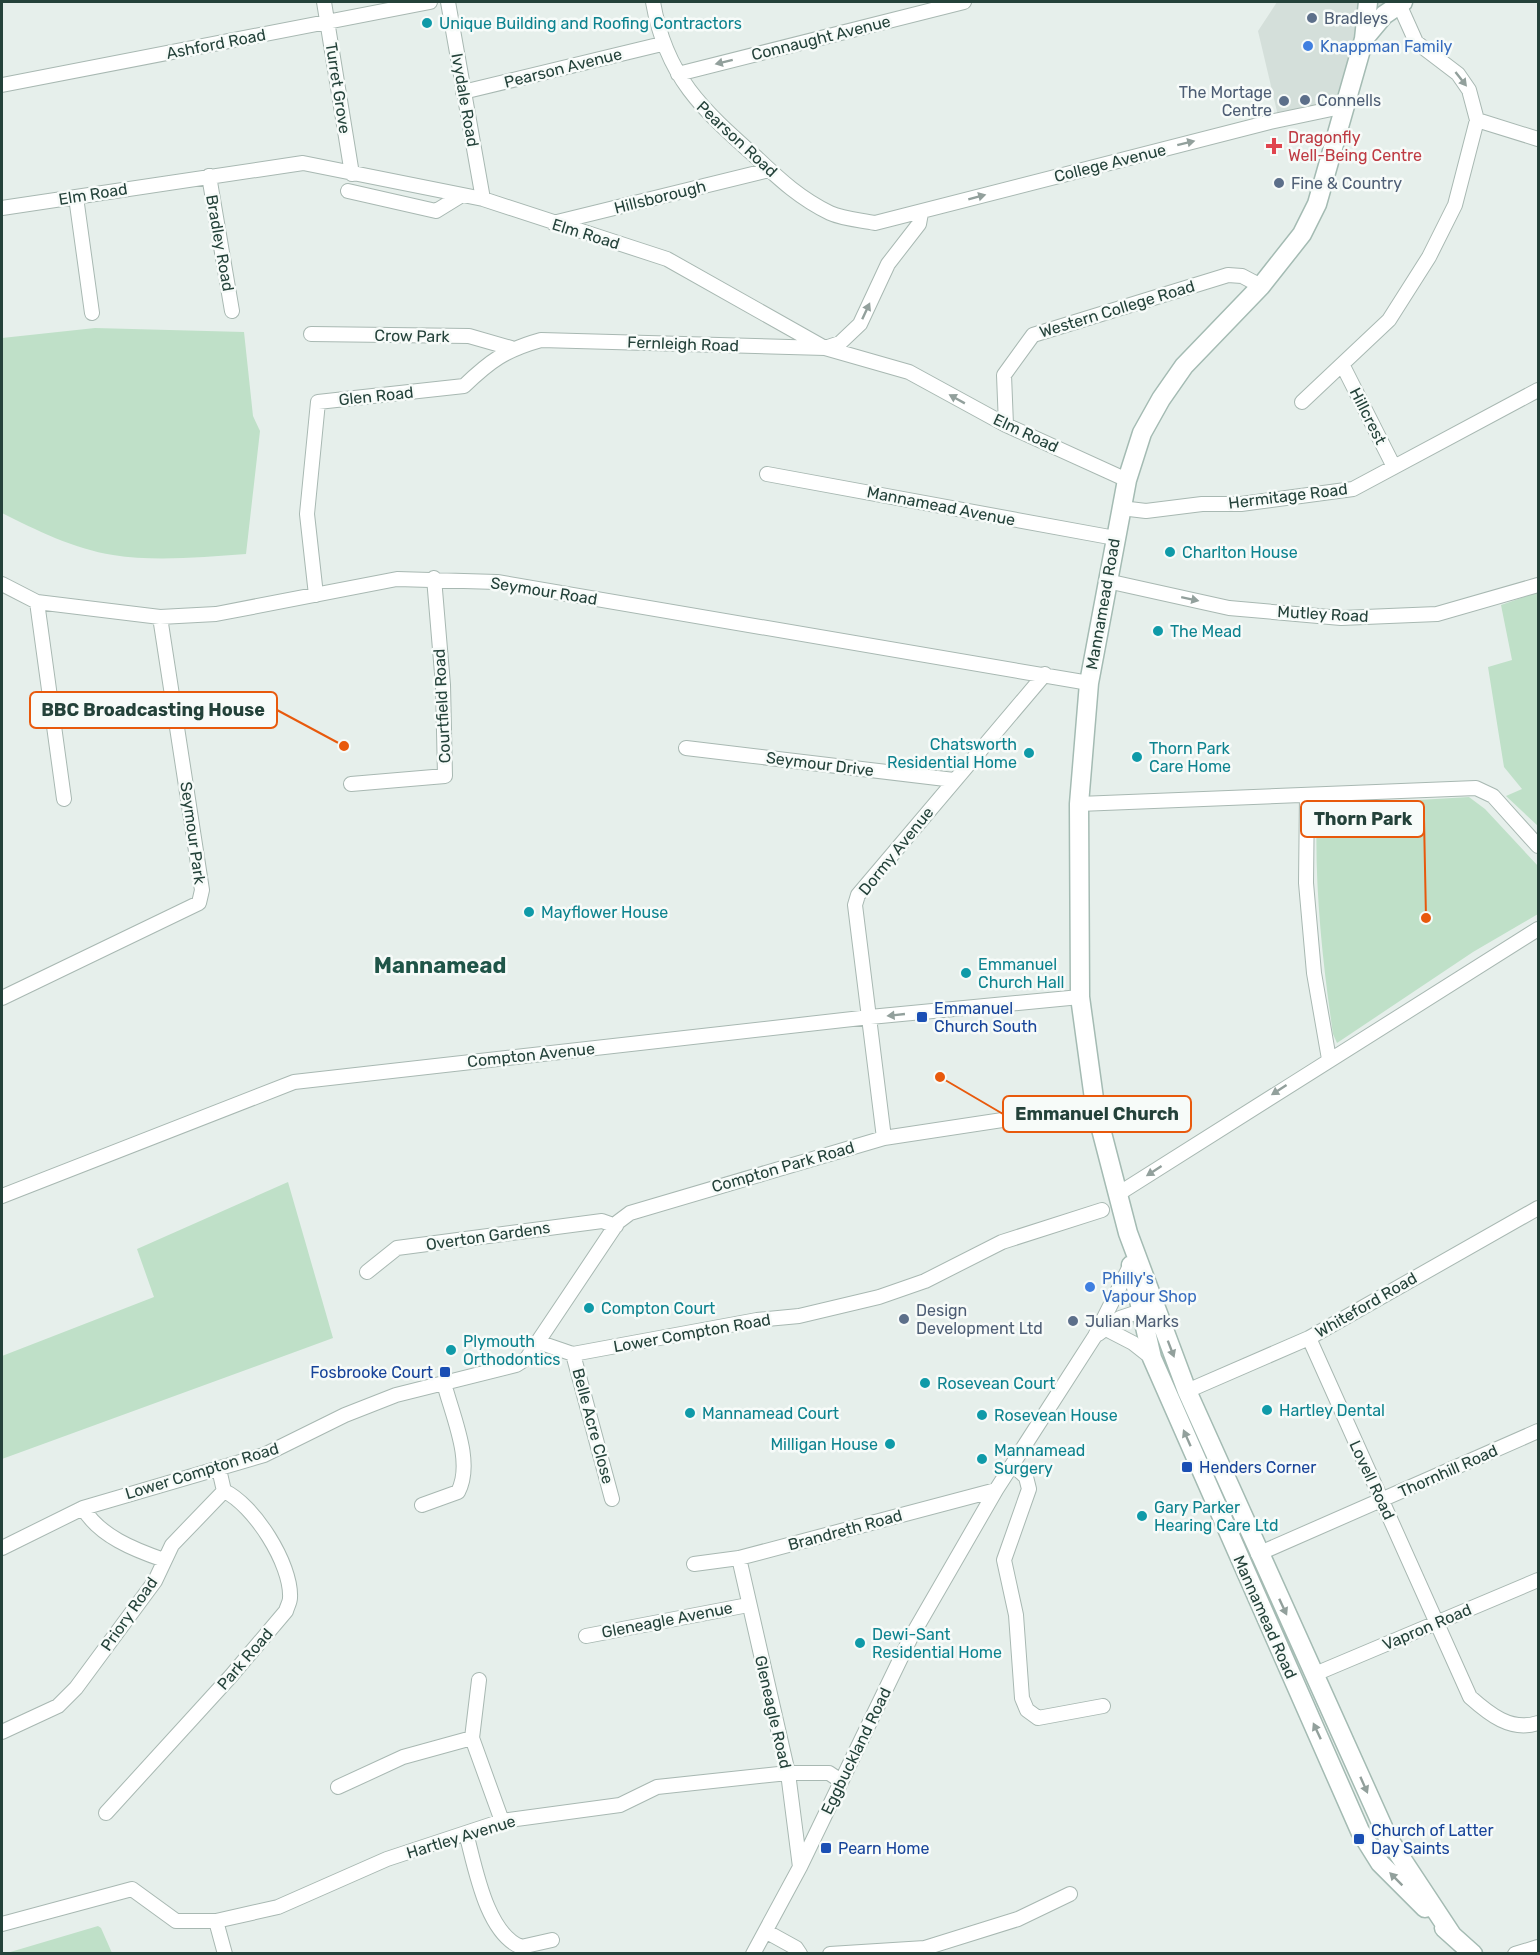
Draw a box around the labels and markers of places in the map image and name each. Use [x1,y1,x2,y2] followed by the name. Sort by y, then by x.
[1324,9,1388,28] place label: Bradleys
[1305,11,1319,25] marker: Bradleys
[439,14,742,33] place label: Unique Building and Roofing Contractors
[420,16,434,30] marker: Unique Building and Roofing Contractors
[1320,37,1453,56] place label: Knappman Family
[1301,39,1315,53] marker: Knappman Family
[1179,83,1272,120] place label: The Mortage Centre
[1317,91,1381,110] place label: Connells
[1298,93,1312,107] marker: Connells
[1277,94,1291,108] marker: The Mortage Centre
[1288,128,1422,165] place label: Dragonfly Well-Being Centre
[1265,137,1283,155] marker: Dragonfly Well-Being Centre
[1291,174,1402,193] place label: Fine & Country
[1272,176,1286,190] marker: Fine & Country
[1182,543,1298,562] place label: Charlton House
[1163,545,1177,559] marker: Charlton House
[1170,622,1242,641] place label: The Mead
[1151,624,1165,638] marker: The Mead
[30,692,277,728] callout: BBC Broadcasting House
[887,735,1017,772] place label: Chatsworth Residential Home
[1149,739,1231,776] place label: Thorn Park Care Home
[1022,746,1036,760] marker: Chatsworth Residential Home
[1130,750,1144,764] marker: Thorn Park Care Home
[1301,801,1424,837] callout: Thorn Park
[541,903,668,922] place label: Mayflower House
[522,905,536,919] marker: Mayflower House
[978,955,1064,992] place label: Emmanuel Church Hall
[959,966,973,980] marker: Emmanuel Church Hall
[934,999,1037,1036] place label: Emmanuel Church South
[915,1010,929,1024] marker: Emmanuel Church South
[1003,1096,1191,1132] callout: Emmanuel Church
[1102,1269,1197,1306] place label: Philly's Vapour Shop
[1083,1280,1097,1294] marker: Philly's Vapour Shop
[601,1299,715,1318] place label: Compton Court
[582,1301,596,1315] marker: Compton Court
[916,1301,1043,1338] place label: Design Development Ltd
[897,1312,911,1326] marker: Design Development Ltd
[1085,1312,1179,1331] place label: Julian Marks
[1066,1314,1080,1328] marker: Julian Marks
[463,1332,561,1369] place label: Plymouth Orthodontics
[444,1343,458,1357] marker: Plymouth Orthodontics
[310,1363,433,1382] place label: Fosbrooke Court
[438,1365,452,1379] marker: Fosbrooke Court
[937,1374,1055,1393] place label: Rosevean Court
[918,1376,932,1390] marker: Rosevean Court
[1279,1401,1385,1420] place label: Hartley Dental
[1260,1403,1274,1417] marker: Hartley Dental
[702,1404,839,1423] place label: Mannamead Court
[683,1406,697,1420] marker: Mannamead Court
[994,1406,1118,1425] place label: Rosevean House
[975,1408,989,1422] marker: Rosevean House
[770,1435,878,1454] place label: Milligan House
[883,1437,897,1451] marker: Milligan House
[994,1441,1085,1478] place label: Mannamead Surgery
[975,1452,989,1466] marker: Mannamead Surgery
[1199,1458,1316,1477] place label: Henders Corner
[1180,1460,1194,1474] marker: Henders Corner
[1154,1498,1279,1535] place label: Gary Parker Hearing Care Ltd
[1135,1509,1149,1523] marker: Gary Parker Hearing Care Ltd
[872,1625,1002,1662] place label: Dewi-Sant Residential Home
[853,1636,867,1650] marker: Dewi-Sant Residential Home
[1371,1821,1494,1858] place label: Church of Latter Day Saints
[1352,1832,1366,1846] marker: Church of Latter Day Saints
[838,1839,929,1858] place label: Pearn Home
[819,1841,833,1855] marker: Pearn Home

